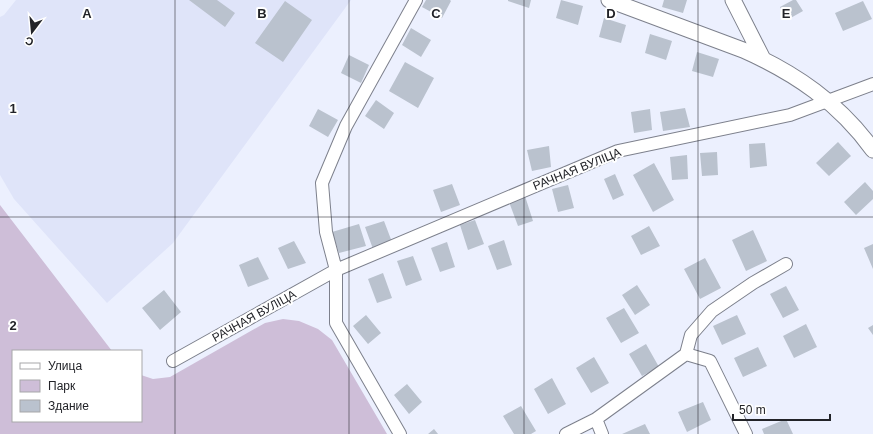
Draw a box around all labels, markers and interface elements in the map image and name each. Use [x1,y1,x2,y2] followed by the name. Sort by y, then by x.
[82,6,92,21] text: A
[257,6,267,21] text: B
[431,6,441,21] text: C
[606,6,616,21] text: D
[782,6,791,21] text: E
[12,12,52,52] north arrow
[24,35,35,48] text: С
[9,101,17,116] text: 1
[531,145,623,193] street label: РАЧНАЯ ВУЛІЦА
[210,287,298,345] street label: РАЧНАЯ ВУЛІЦА
[9,318,17,333] text: 2
[12,350,142,422] legend
[48,359,82,373] text: Улица
[48,379,76,393] text: Парк
[733,396,830,422] scale bar
[48,399,89,413] text: Здание
[739,403,766,417] text: 50 m

